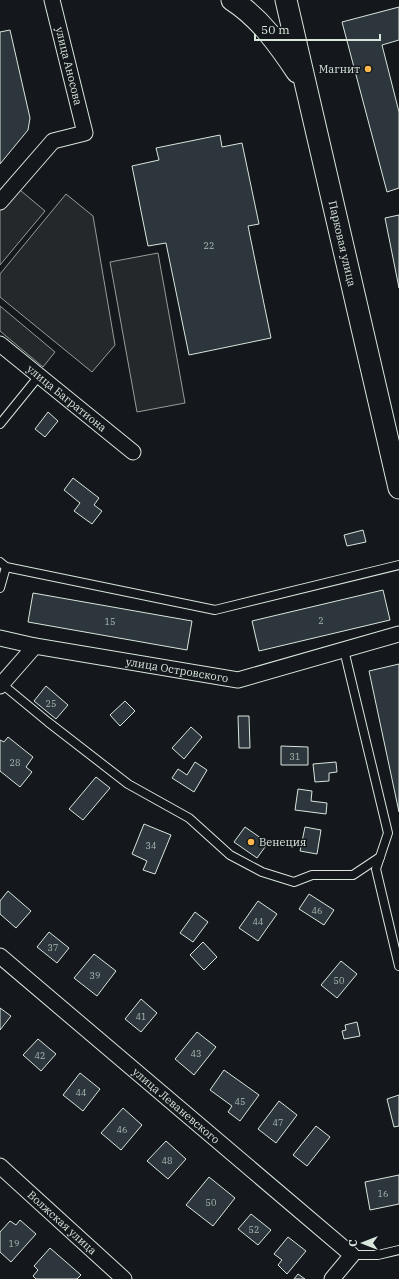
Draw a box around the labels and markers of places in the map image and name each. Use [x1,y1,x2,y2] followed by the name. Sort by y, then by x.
[319,62,360,76] place label: Магнит
[363,64,373,74] marker: Магнит
[259,835,306,849] place label: Венеция
[246,837,256,847] marker: Венеция

